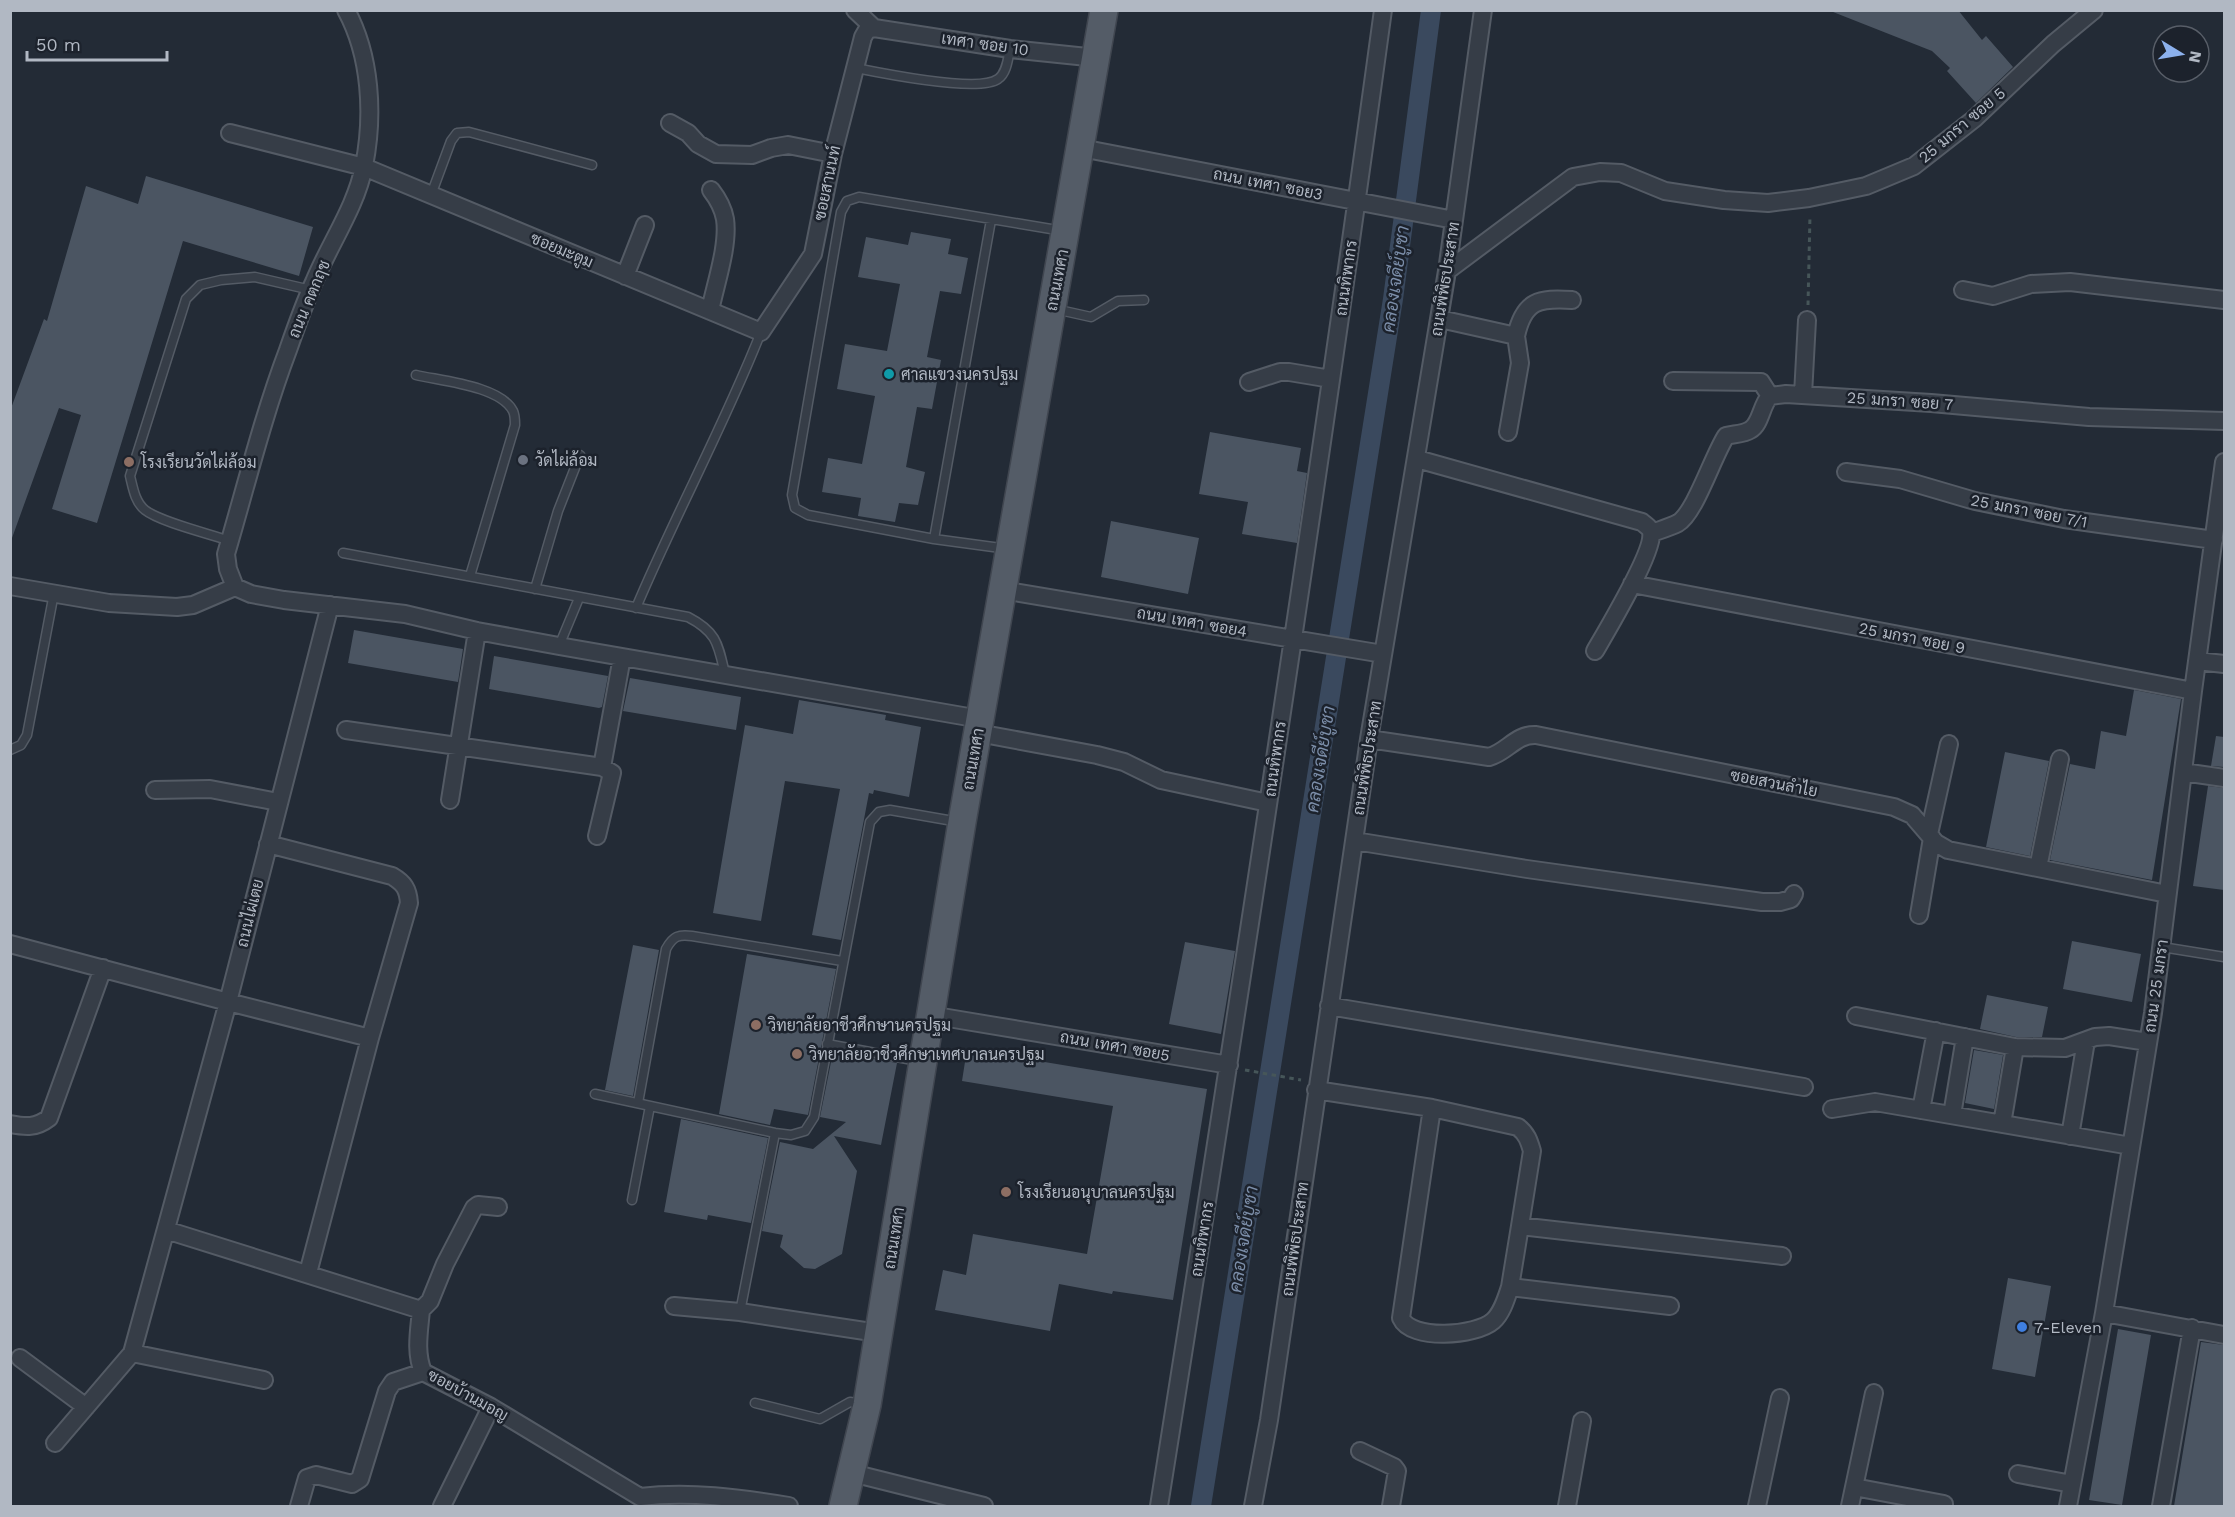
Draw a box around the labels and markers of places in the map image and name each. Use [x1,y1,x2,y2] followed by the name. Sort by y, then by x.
[901,365,1018,385] place label: ศาลแขวงนครปฐม
[882,367,896,381] marker: ศาลแขวงนครปฐม
[535,449,597,470] place label: วัดไผ่ล้อม
[140,451,256,472] place label: โรงเรียนวัดไผ่ล้อม
[516,453,530,467] marker: วัดไผ่ล้อม
[122,455,136,469] marker: โรงเรียนวัดไผ่ล้อม
[767,1014,951,1036] place label: วิทยาลัยอาชีวศึกษานครปฐม
[749,1018,763,1032] marker: วิทยาลัยอาชีวศึกษานครปฐม
[808,1043,1045,1065] place label: วิทยาลัยอาชีวศึกษาเทศบาลนครปฐม
[790,1047,804,1061] marker: วิทยาลัยอาชีวศึกษาเทศบาลนครปฐม
[1017,1181,1175,1204] place label: โรงเรียนอนุบาลนครปฐม
[999,1185,1013,1199] marker: โรงเรียนอนุบาลนครปฐม
[2034,1318,2102,1337] place label: 7-Eleven
[2015,1320,2029,1334] marker: 7-Eleven

